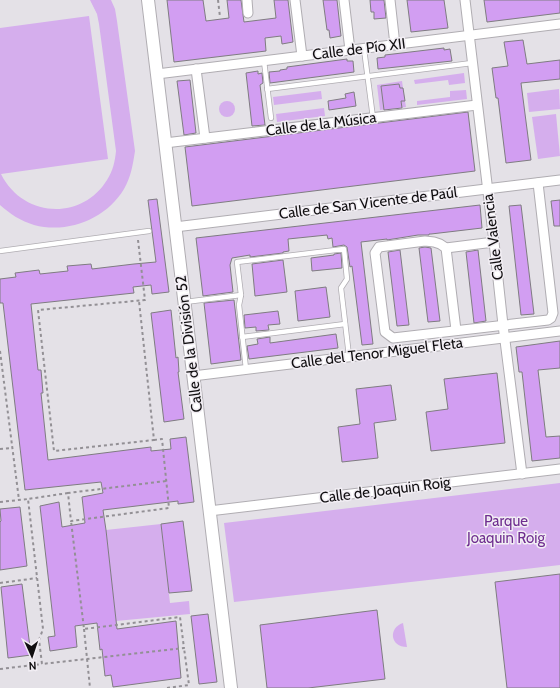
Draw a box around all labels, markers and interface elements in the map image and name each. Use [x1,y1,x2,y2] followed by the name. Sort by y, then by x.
[311,34,407,64] street label: Calle de Pío XII
[265,108,378,140] street label: Calle de la Música
[278,183,459,223] street label: Calle de San Vicente de Paúl
[479,192,507,281] street label: Calle Valencia
[172,274,206,414] street label: Calle de la División 52
[290,333,465,372] street label: Calle del Tenor Miguel Fleta
[319,473,452,507] street label: Calle de Joaquin Roig
[466,512,545,547] park label: Parque Joaquin Roig
[12,636,52,676] north arrow
[28,659,37,673] text: N

